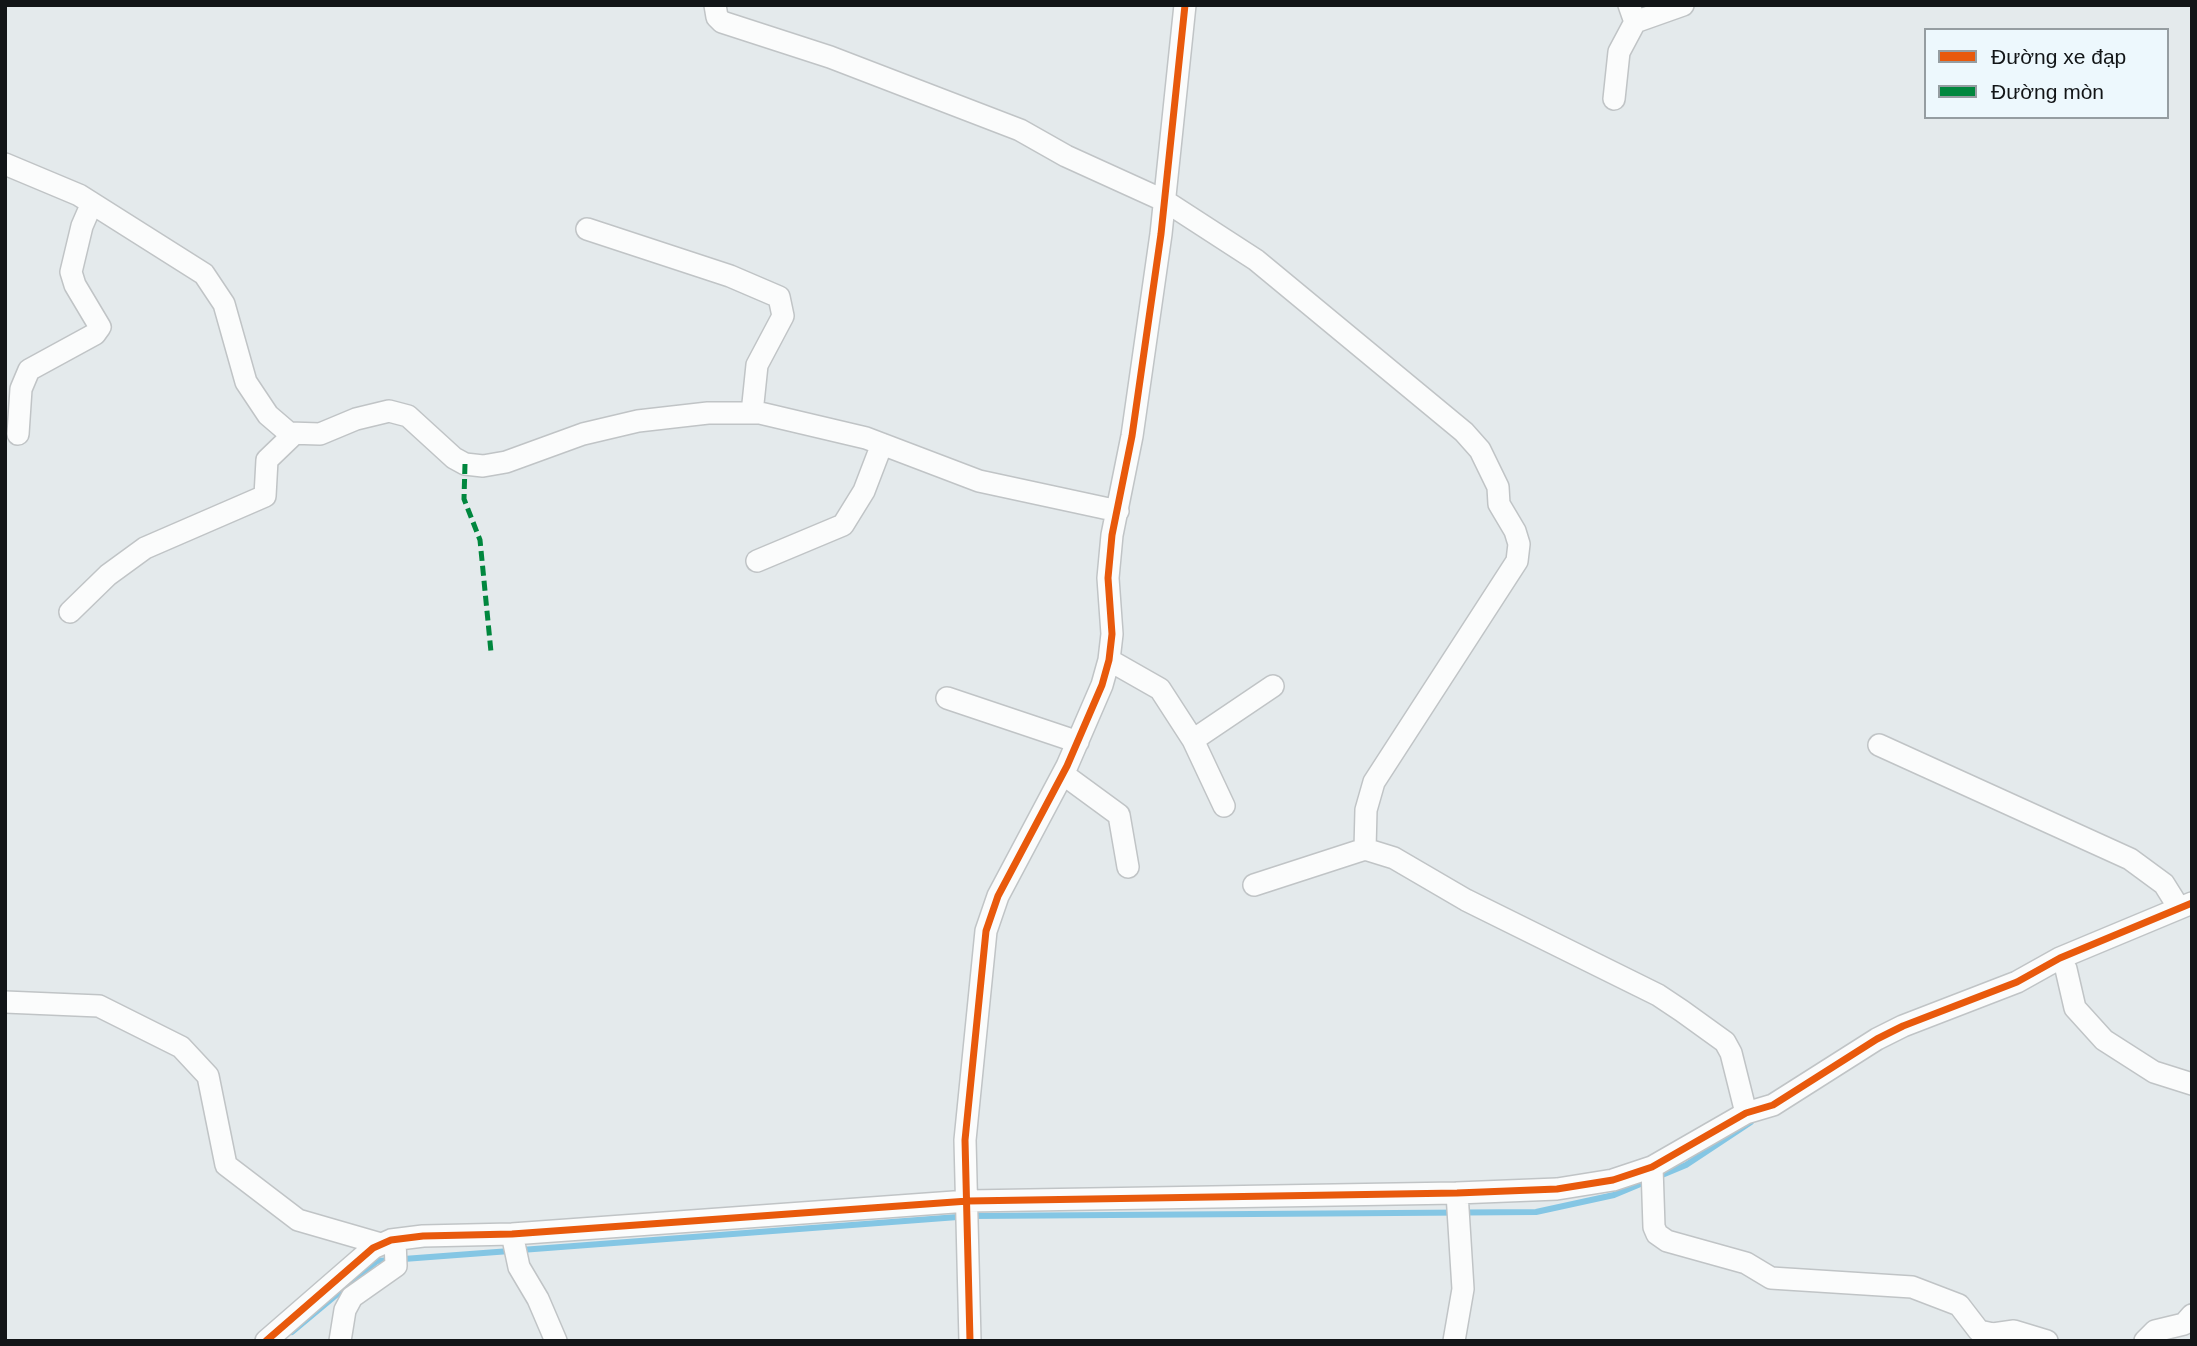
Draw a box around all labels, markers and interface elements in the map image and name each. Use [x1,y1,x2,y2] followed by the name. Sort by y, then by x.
[1924,28,2169,119] legend
[1991,45,2126,68] text: Đường xe đạp
[1991,80,2104,103] text: Đường mòn

